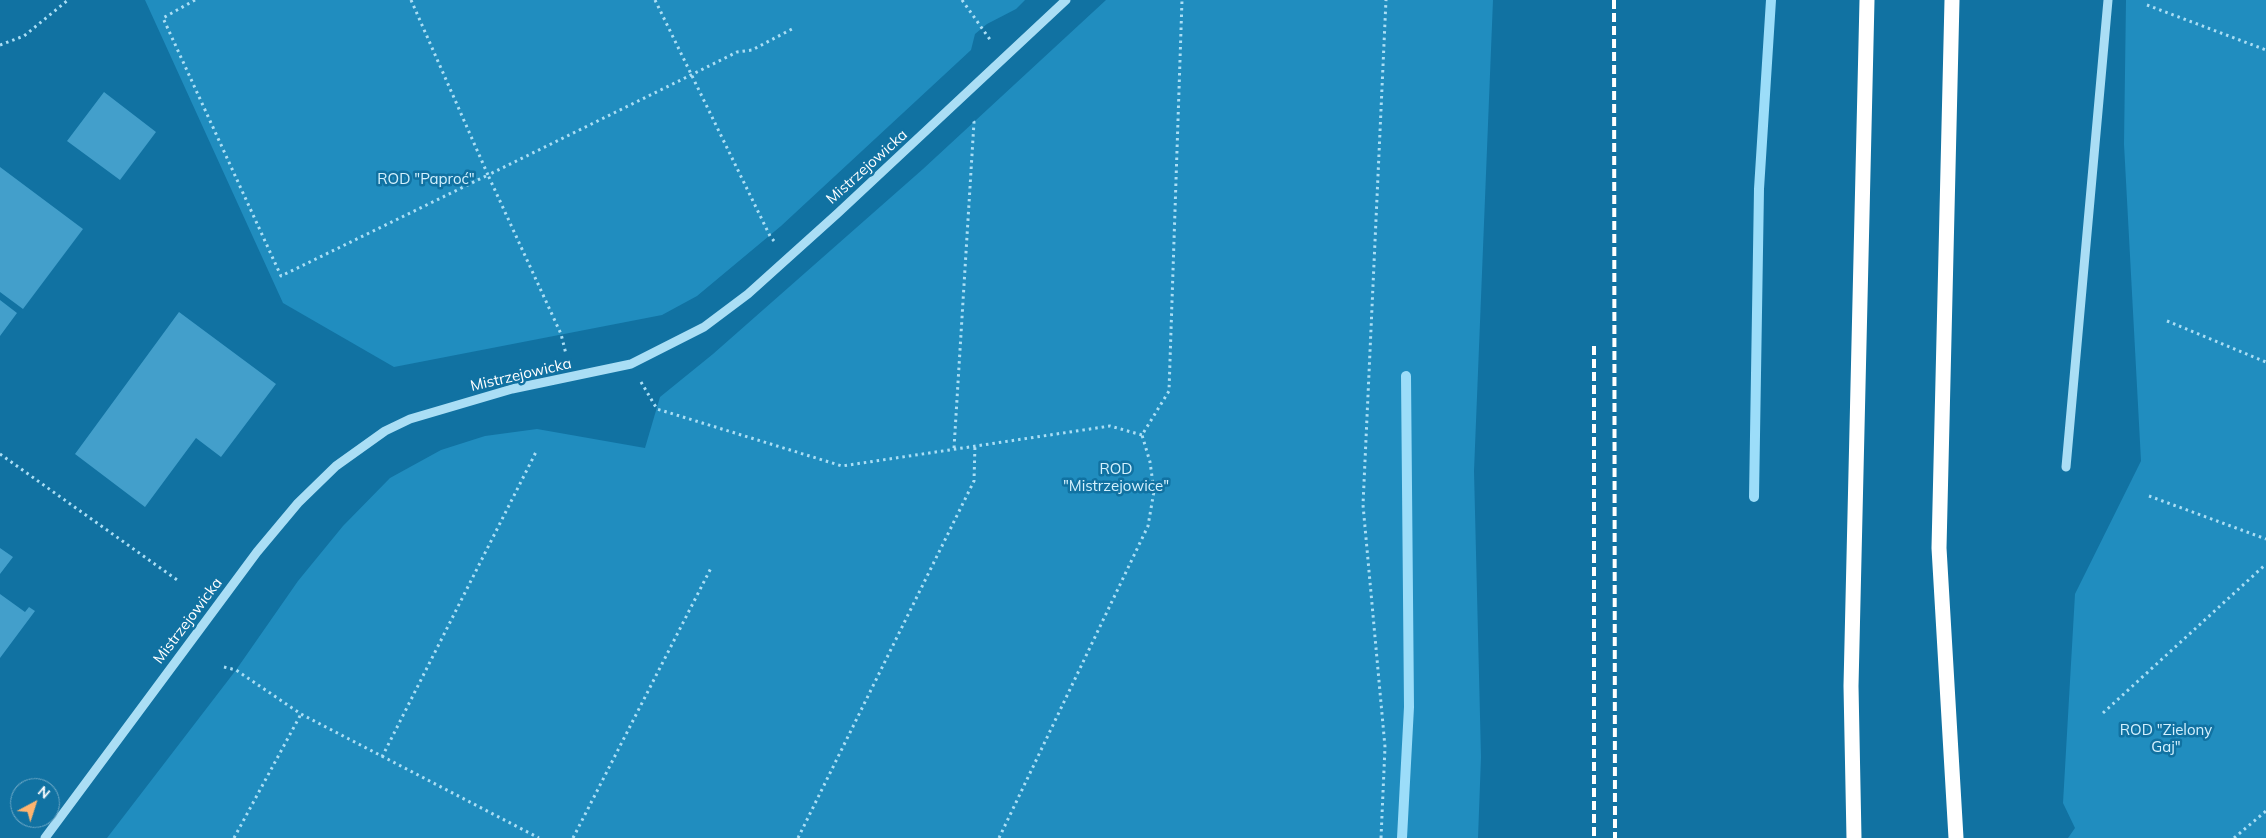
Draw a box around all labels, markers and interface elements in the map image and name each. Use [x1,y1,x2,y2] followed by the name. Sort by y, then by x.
[823,126,911,208] street label: Mistrzejowicka
[377,170,475,188] park label: ROD "Paproć"
[469,355,573,395] street label: Mistrzejowicka
[1063,460,1169,495] park label: ROD "Mistrzejowice"
[150,574,226,668] street label: Mistrzejowicka
[2120,721,2212,756] park label: ROD "Zielony Gaj"
[10,778,60,828] north arrow
[34,782,54,803] text: N

